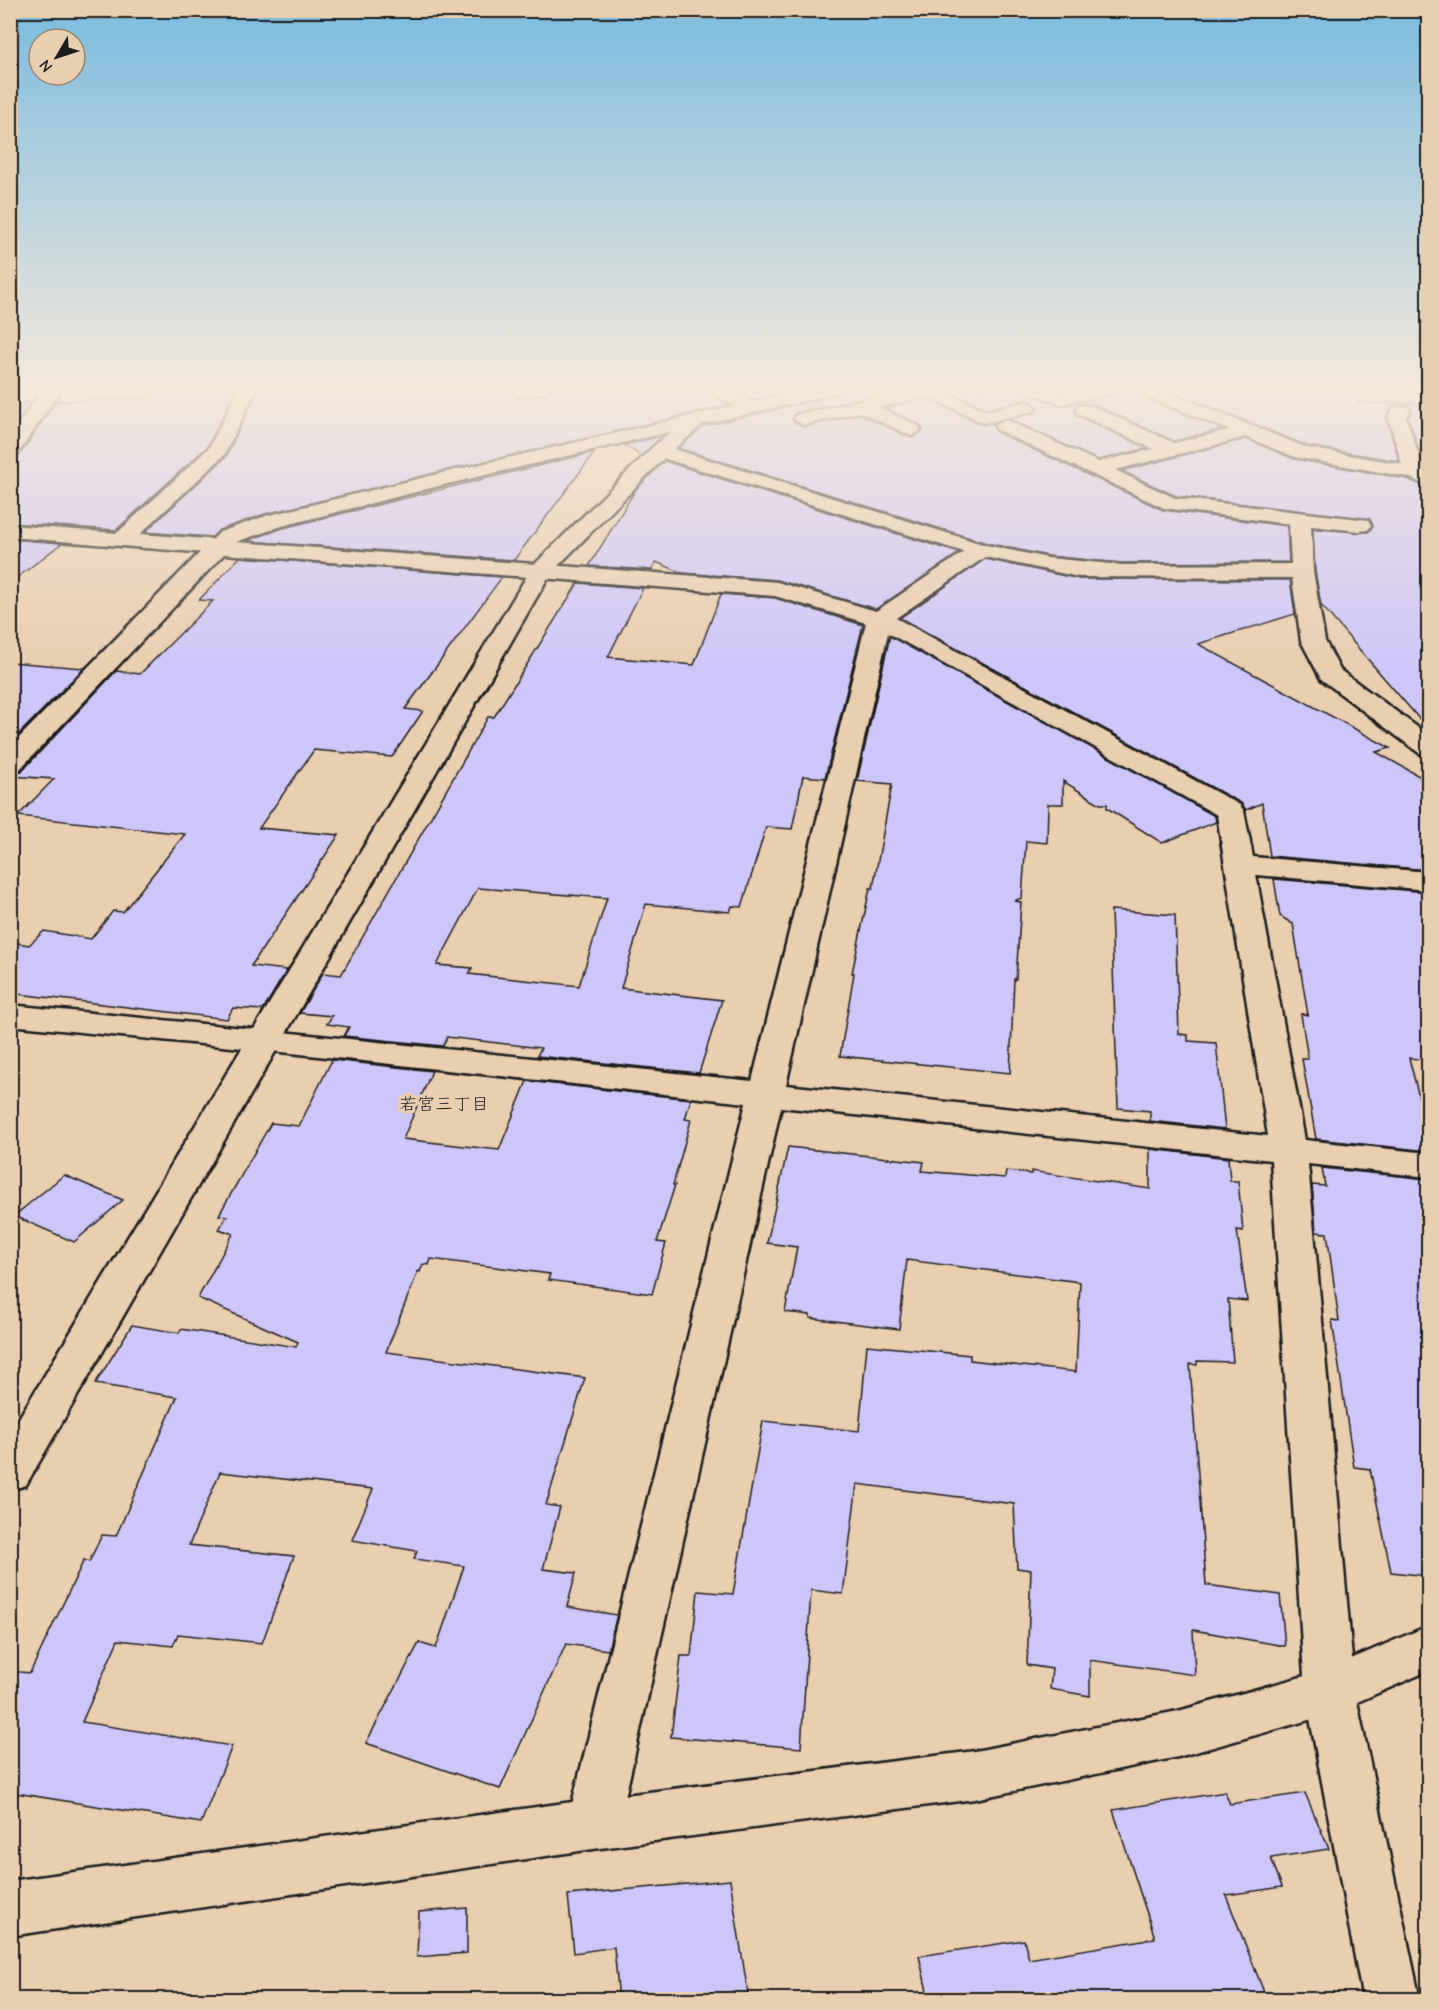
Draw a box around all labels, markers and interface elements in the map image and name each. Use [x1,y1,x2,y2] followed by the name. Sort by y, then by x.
[27,27,87,87] north arrow
[36,56,56,76] text: N
[399,1094,489,1115] district label: 若宮三丁目

